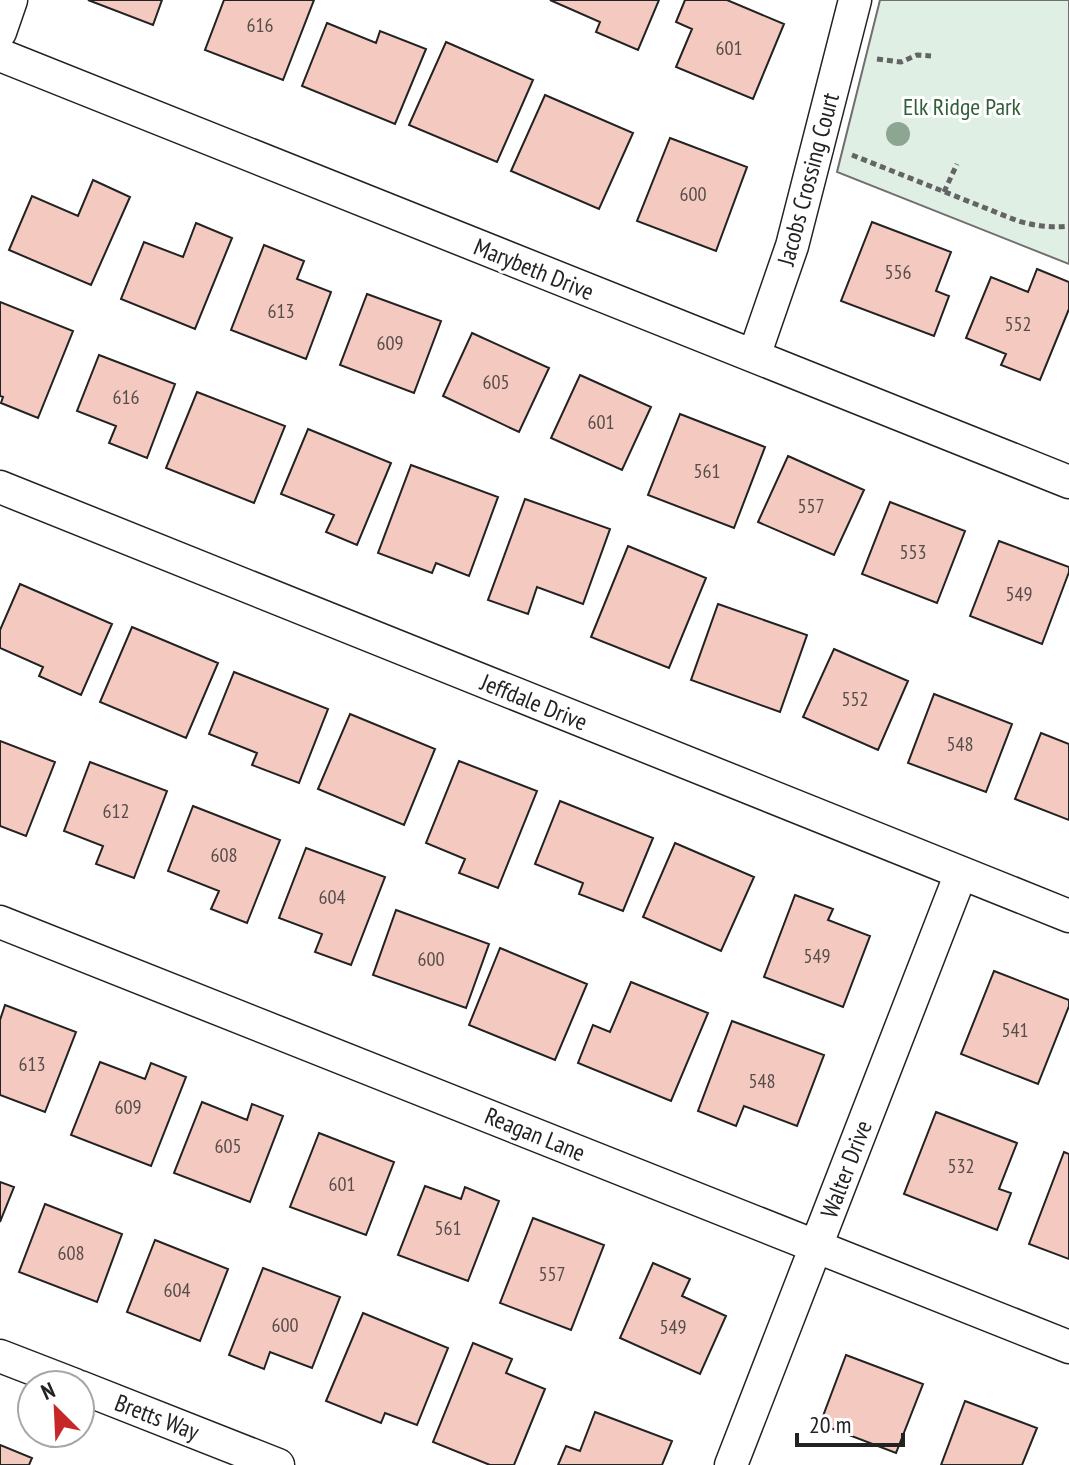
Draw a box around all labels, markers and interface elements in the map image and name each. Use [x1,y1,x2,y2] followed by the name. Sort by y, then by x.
[247,12,274,38] house number: 616
[716,35,743,61] house number: 601
[770,89,846,270] street label: Jacobs Crossing Court
[903,91,1022,122] park label: Elk Ridge Park
[680,181,707,207] house number: 600
[469,231,599,307] street label: Marybeth Drive
[885,259,912,285] house number: 556
[268,298,295,324] house number: 613
[1005,311,1032,337] house number: 552
[377,330,404,356] house number: 609
[483,369,510,395] house number: 605
[113,384,140,410] house number: 616
[588,409,615,435] house number: 601
[694,458,721,484] house number: 561
[798,493,825,519] house number: 557
[900,539,927,565] house number: 553
[1006,581,1033,607] house number: 549
[475,666,592,737] street label: Jeffdale Drive
[842,686,869,712] house number: 552
[947,731,974,757] house number: 548
[103,798,130,824] house number: 612
[211,842,238,868] house number: 608
[319,884,346,910] house number: 604
[804,943,831,969] house number: 549
[418,946,445,972] house number: 600
[1002,1017,1029,1043] house number: 541
[19,1051,46,1077] house number: 613
[749,1068,776,1094] house number: 548
[115,1094,142,1120] house number: 609
[480,1100,590,1168] street label: Reagan Lane
[813,1116,879,1222] street label: Walter Drive
[215,1133,242,1159] house number: 605
[948,1153,975,1179] house number: 532
[329,1171,356,1197] house number: 601
[435,1215,462,1241] house number: 561
[58,1240,85,1266] house number: 608
[539,1261,566,1287] house number: 557
[164,1277,191,1303] house number: 604
[272,1312,299,1338] house number: 600
[660,1314,687,1340] house number: 549
[16,1369,96,1449] north arrow
[37,1376,59,1406] text: N
[110,1387,204,1447] street label: Bretts Way
[797,1397,903,1447] scale bar
[809,1409,851,1440] text: 20 m

